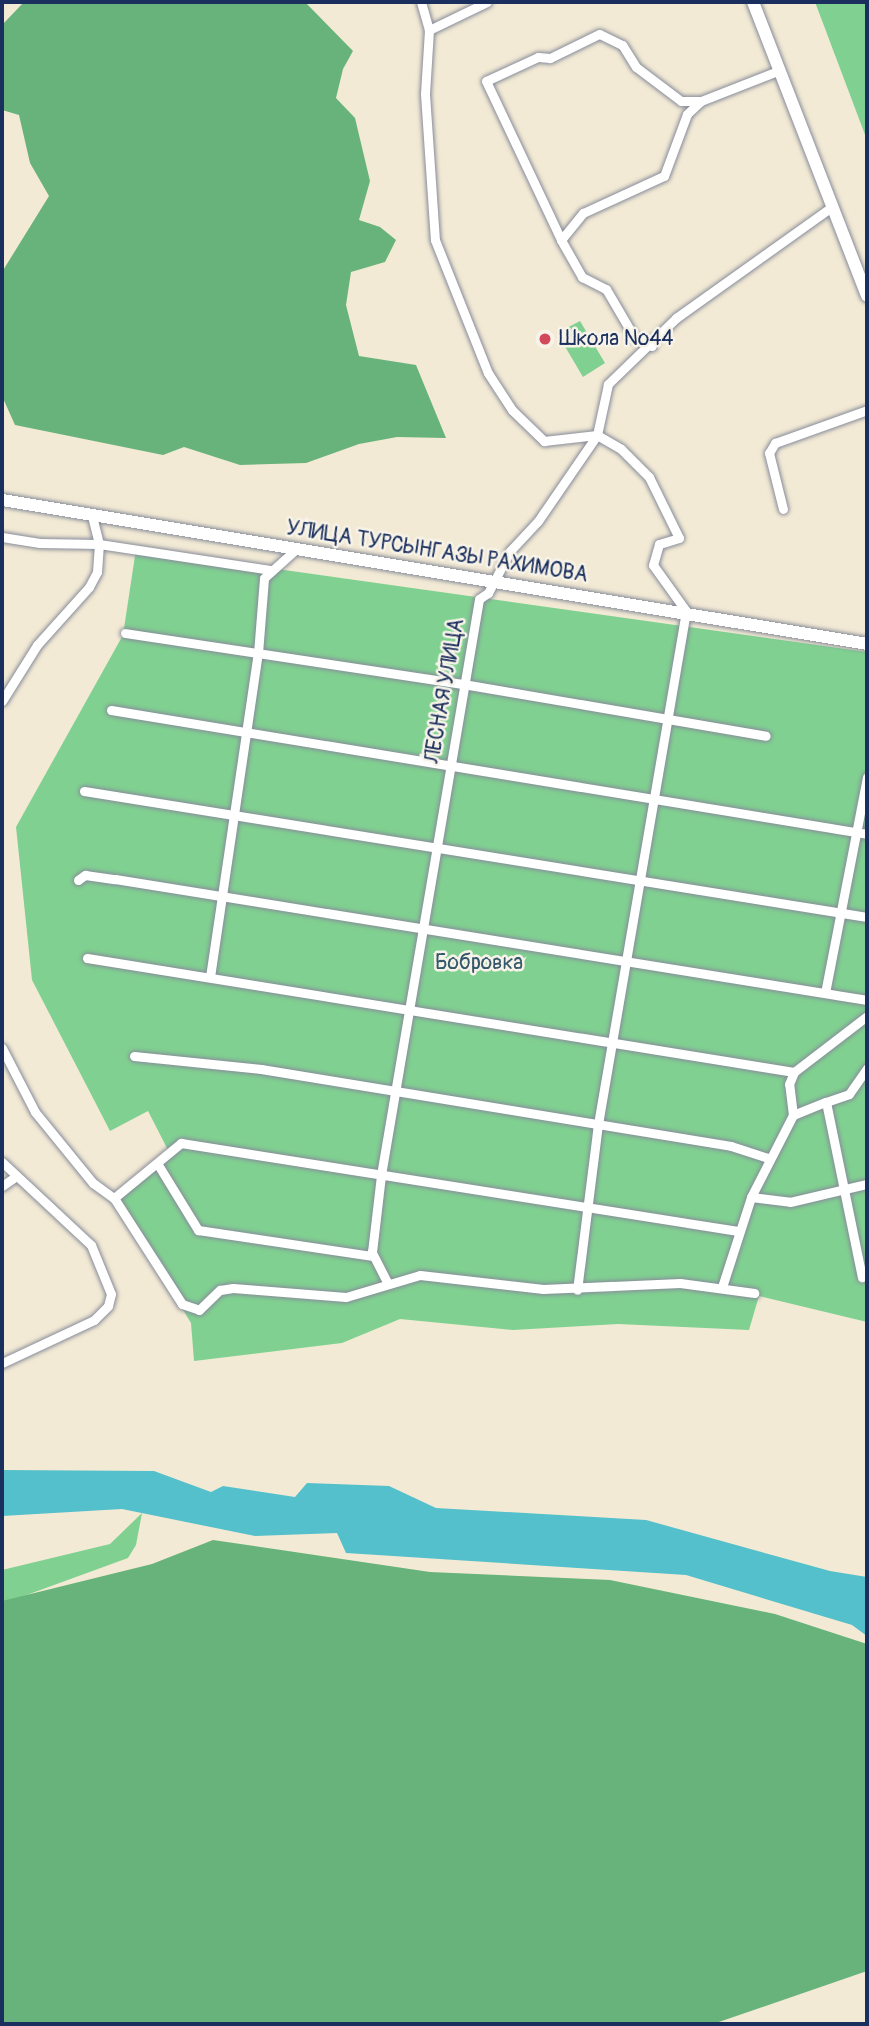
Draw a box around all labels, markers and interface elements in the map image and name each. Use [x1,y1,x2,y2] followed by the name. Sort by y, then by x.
[559,326,673,352] place label: Школа №44
[537,331,553,347] marker: Школа №44
[284,516,590,588] street label: УЛИЦА ТУРСЫНГАЗЫ РАХИМОВА
[420,617,470,765] street label: ЛЕСНАЯ УЛИЦА
[435,950,523,976] park label: Бобровка

